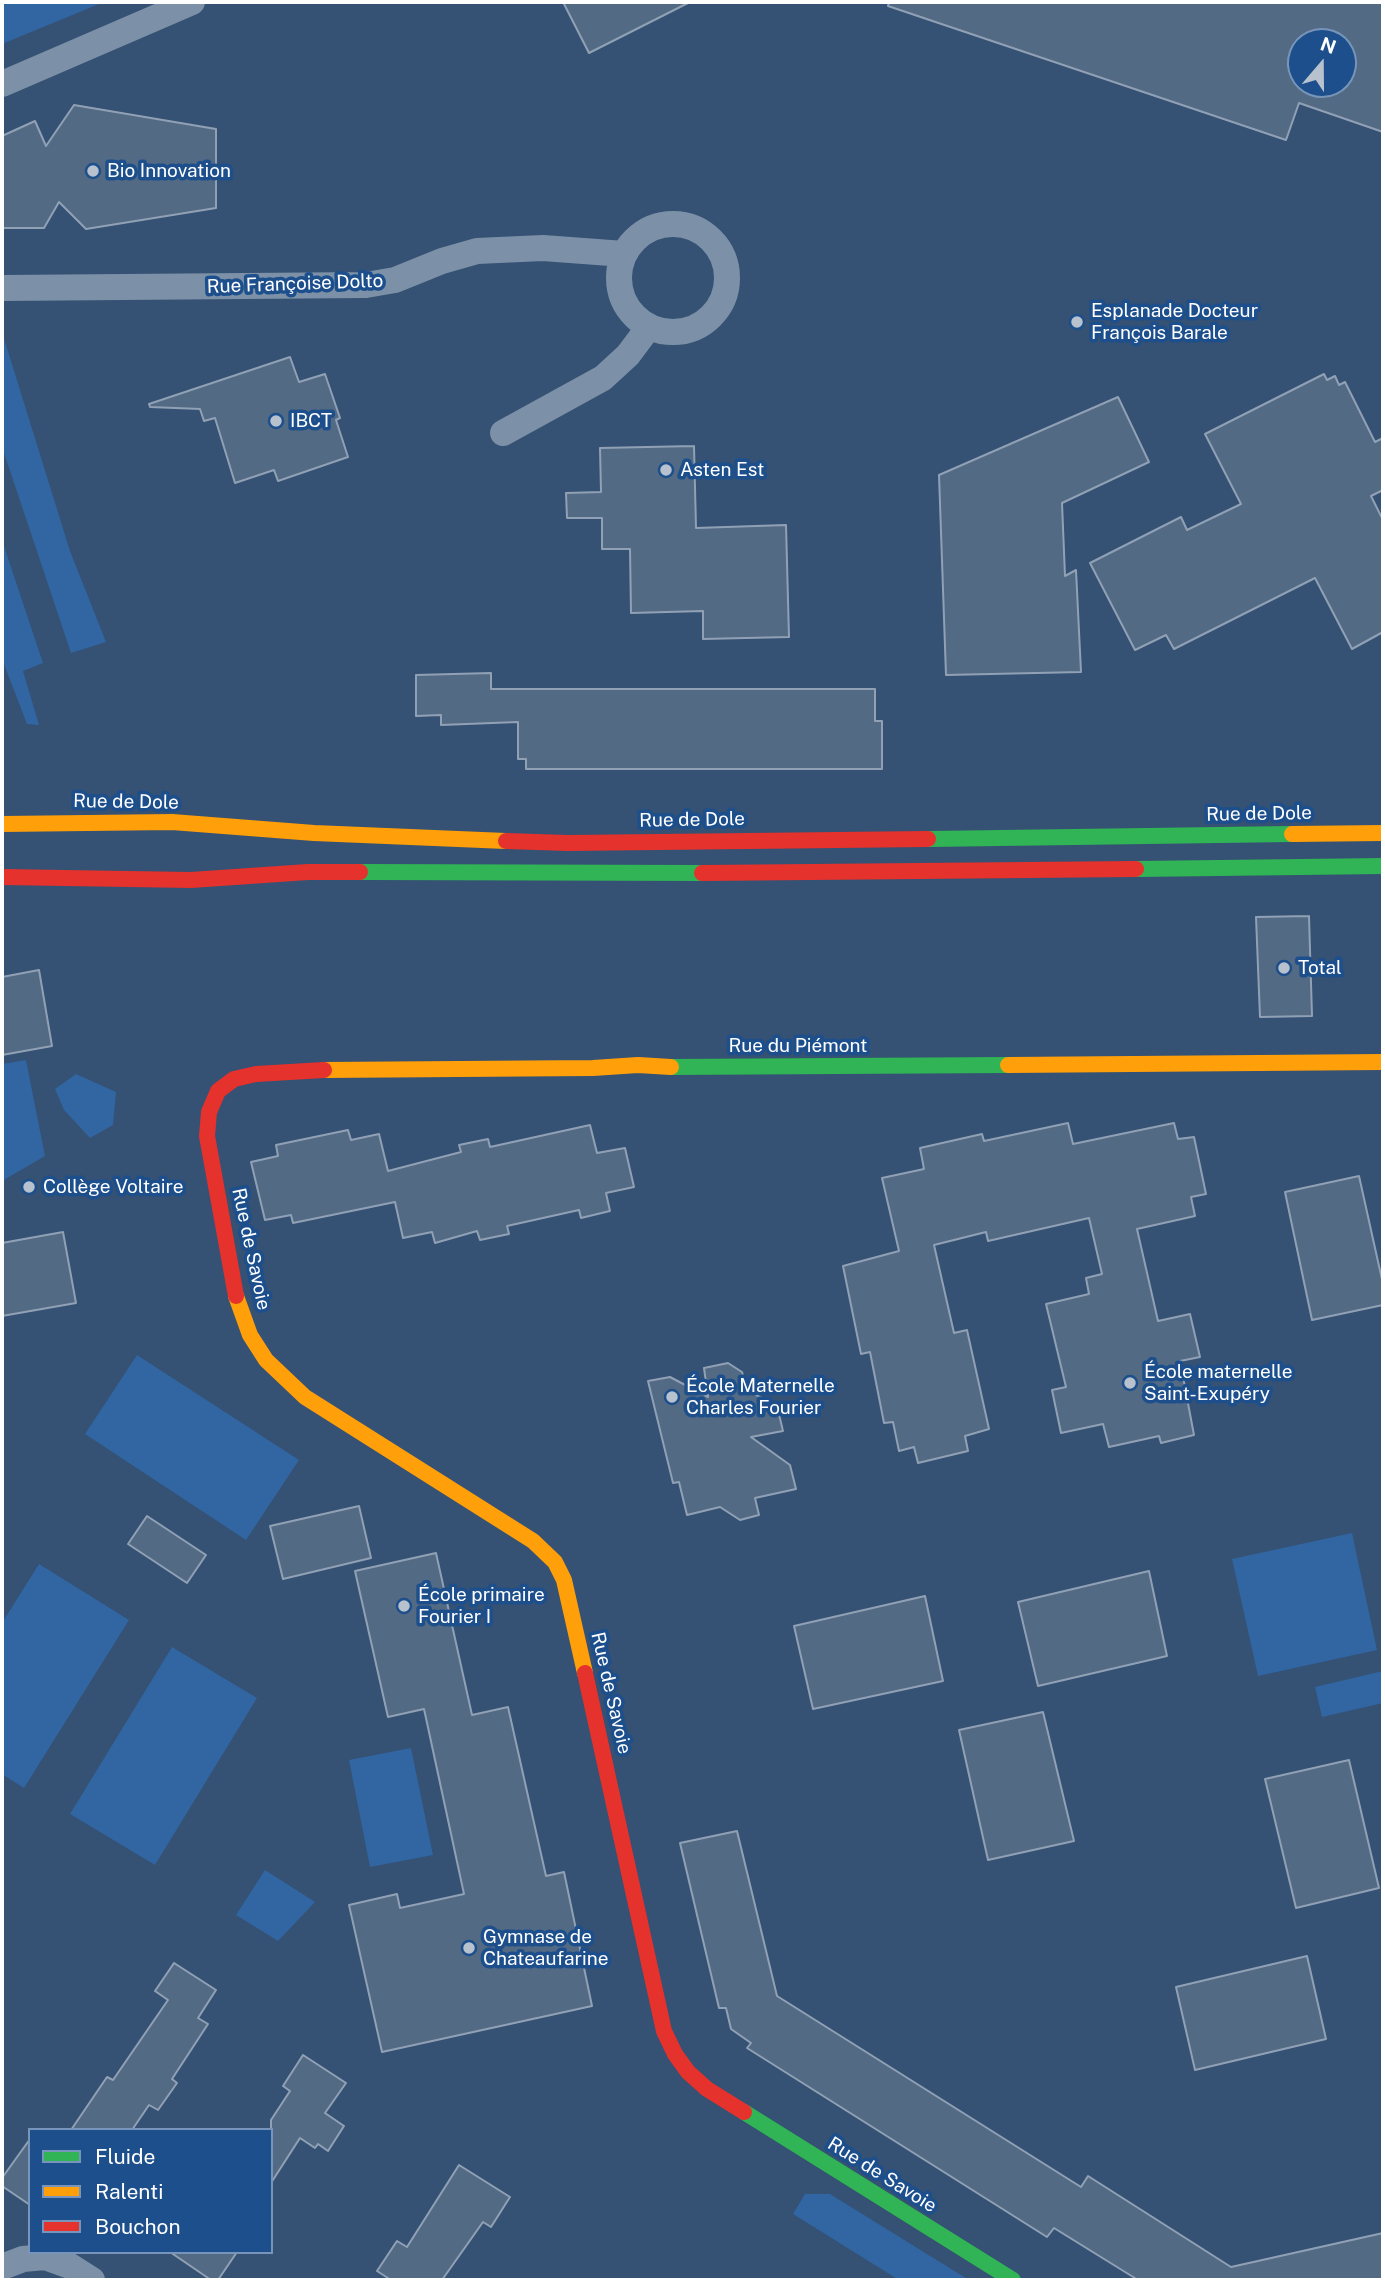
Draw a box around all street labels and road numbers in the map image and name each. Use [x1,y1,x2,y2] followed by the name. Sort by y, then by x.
[206,270,384,298] street label: Rue Françoise Dolto
[73,790,179,814] street label: Rue de Dole
[1206,802,1312,826] street label: Rue de Dole
[639,808,745,832] street label: Rue de Dole
[729,1035,867,1057] street label: Rue du Piémont
[227,1186,275,1312] street label: Rue de Savoie
[586,1630,636,1756] street label: Rue de Savoie
[823,2132,941,2218] street label: Rue de Savoie

